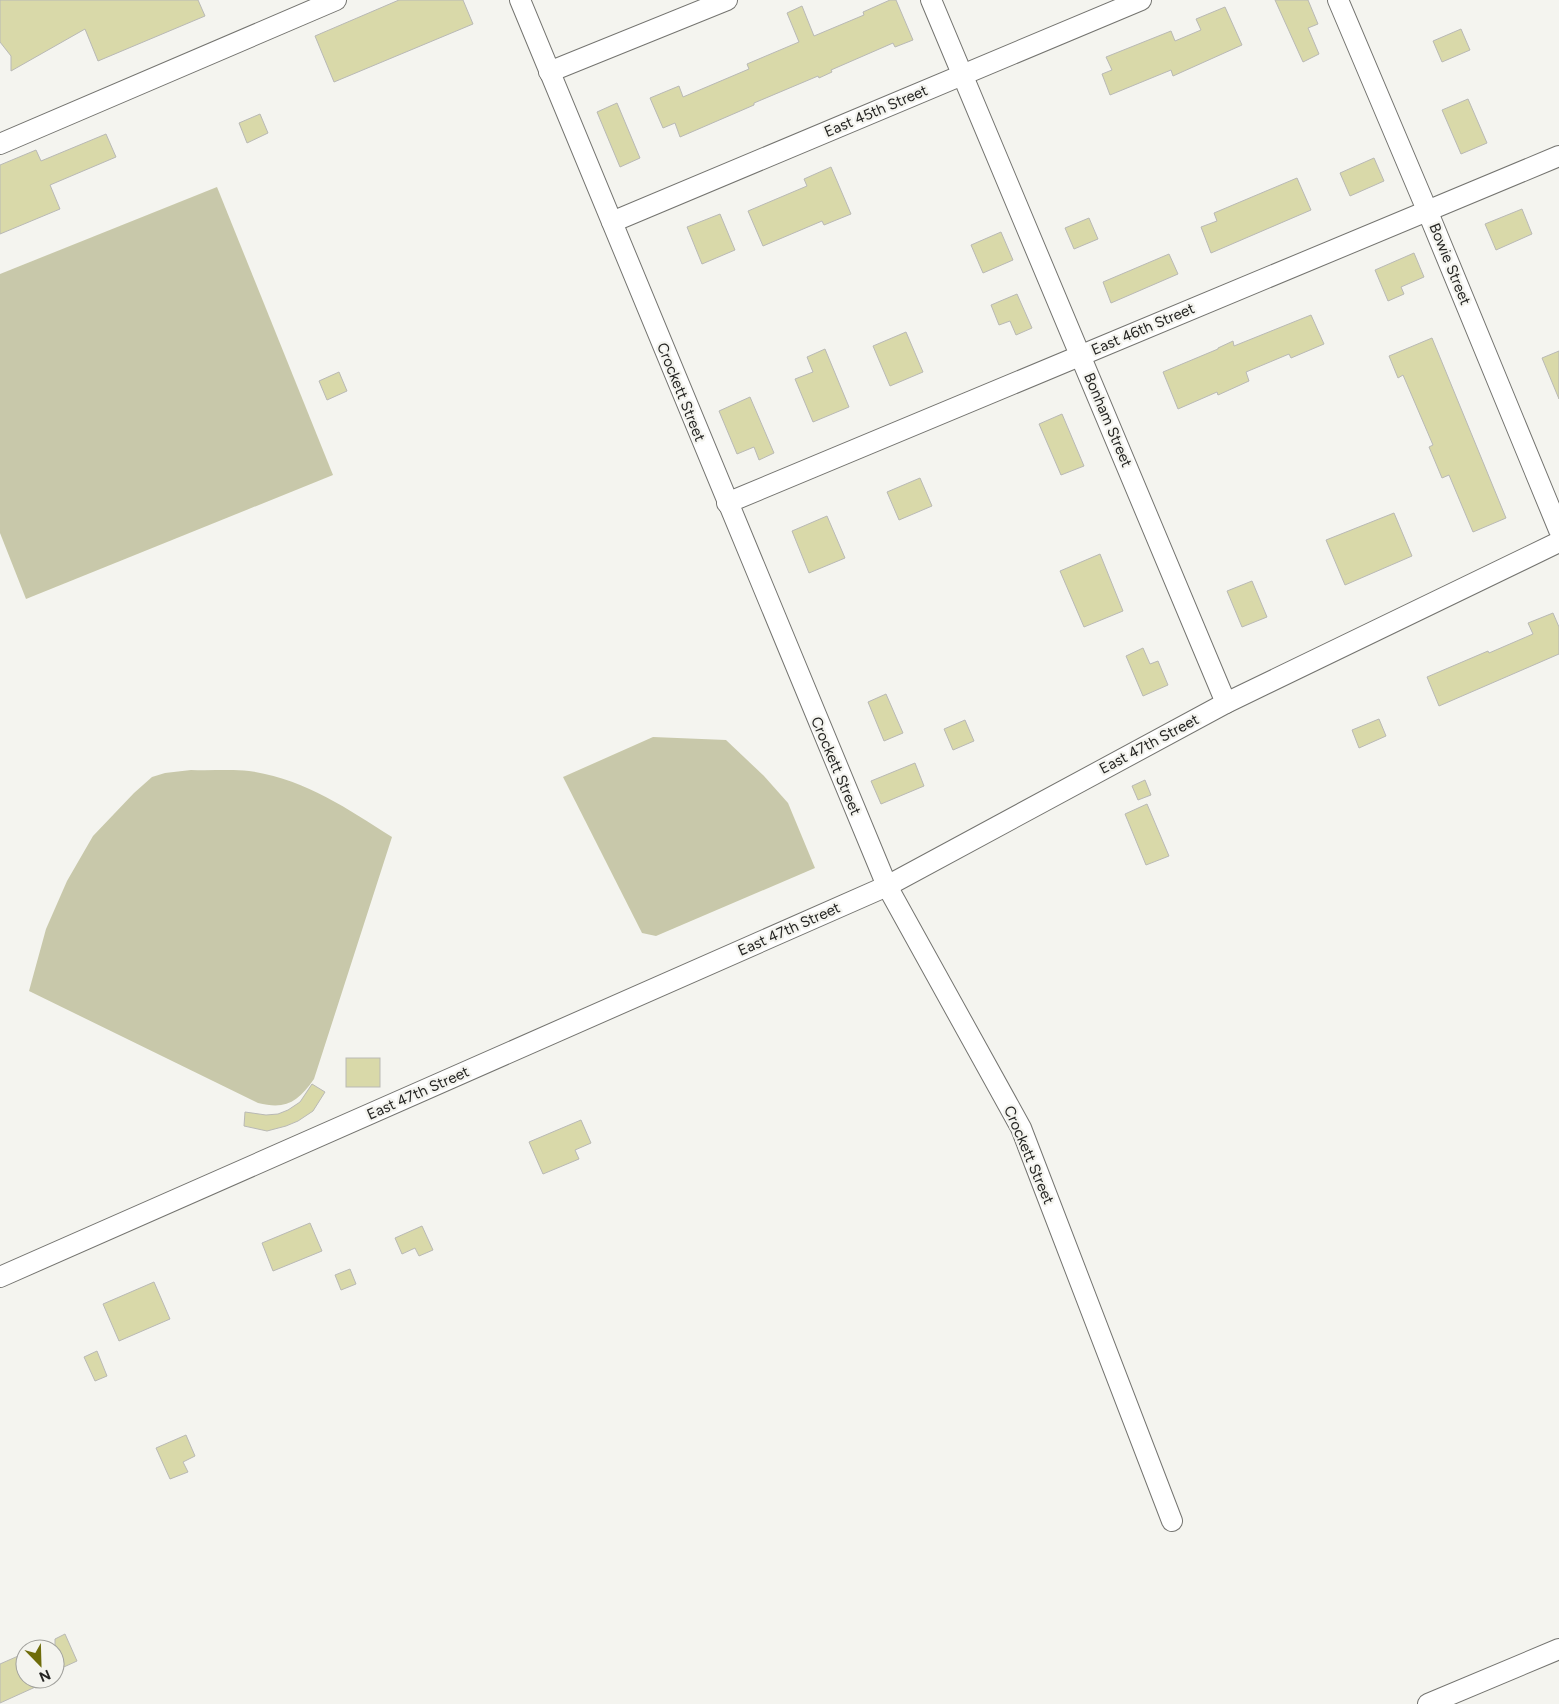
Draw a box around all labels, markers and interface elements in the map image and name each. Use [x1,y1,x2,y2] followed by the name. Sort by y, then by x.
[822,81,931,141] street label: East 45th Street
[1425,220,1475,308] street label: Bowie Street
[1089,299,1198,359] street label: East 46th Street
[653,340,709,444] street label: Crockett Street
[1080,370,1136,470] street label: Bonham Street
[1096,710,1202,778] street label: East 47th Street
[807,714,865,818] street label: Crockett Street
[735,898,843,960] street label: East 47th Street
[364,1062,472,1124] street label: East 47th Street
[1000,1103,1058,1207] street label: Crockett Street
[15,1639,65,1689] north arrow
[37,1666,53,1685] text: N

